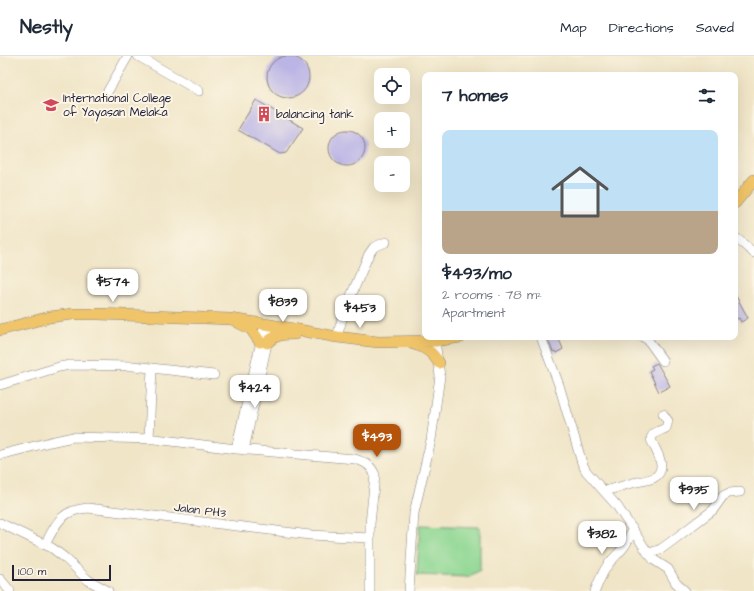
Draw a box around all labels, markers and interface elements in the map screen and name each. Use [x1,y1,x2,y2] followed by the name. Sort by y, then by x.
[20,14,73,41] text: Nestly
[560,18,587,38] text: Map
[609,18,674,38] text: Directions
[696,18,734,38] text: Saved
[374,68,410,192] map controls
[374,68,410,104] button: locate
[442,84,508,108] text: 7 homes
[696,85,718,107] icon: filters
[63,90,172,122] place label: International College of Yayasan Melaka
[42,96,60,114] school or university icon: International College of Yayasan Melaka
[255,105,273,123] building icon: balancing tank
[276,106,354,124] place label: balancing tank
[374,112,410,148] button: +
[374,156,410,192] button: −
[544,156,616,228] icon: home
[442,262,512,286] text: $493/mo
[89,269,137,303] pin: $574
[96,273,130,291] text: $574
[442,286,542,304] text: 2 rooms · 78 m²
[259,289,307,323] pin: $839
[268,293,298,311] text: $839
[336,295,384,329] pin: $453
[344,299,376,317] text: $453
[442,304,506,322] text: Apartment
[231,375,279,409] pin: $424
[239,379,271,397] text: $424
[353,424,401,458] pin: $493
[362,428,392,446] text: $493
[670,477,718,511] pin: $935
[679,481,709,499] text: $935
[173,499,227,522] street label: Jalan PH3
[578,521,626,555] pin: $382
[587,525,617,543] text: $382
[12,563,111,582] scale bar
[18,564,46,579] text: 100 m

